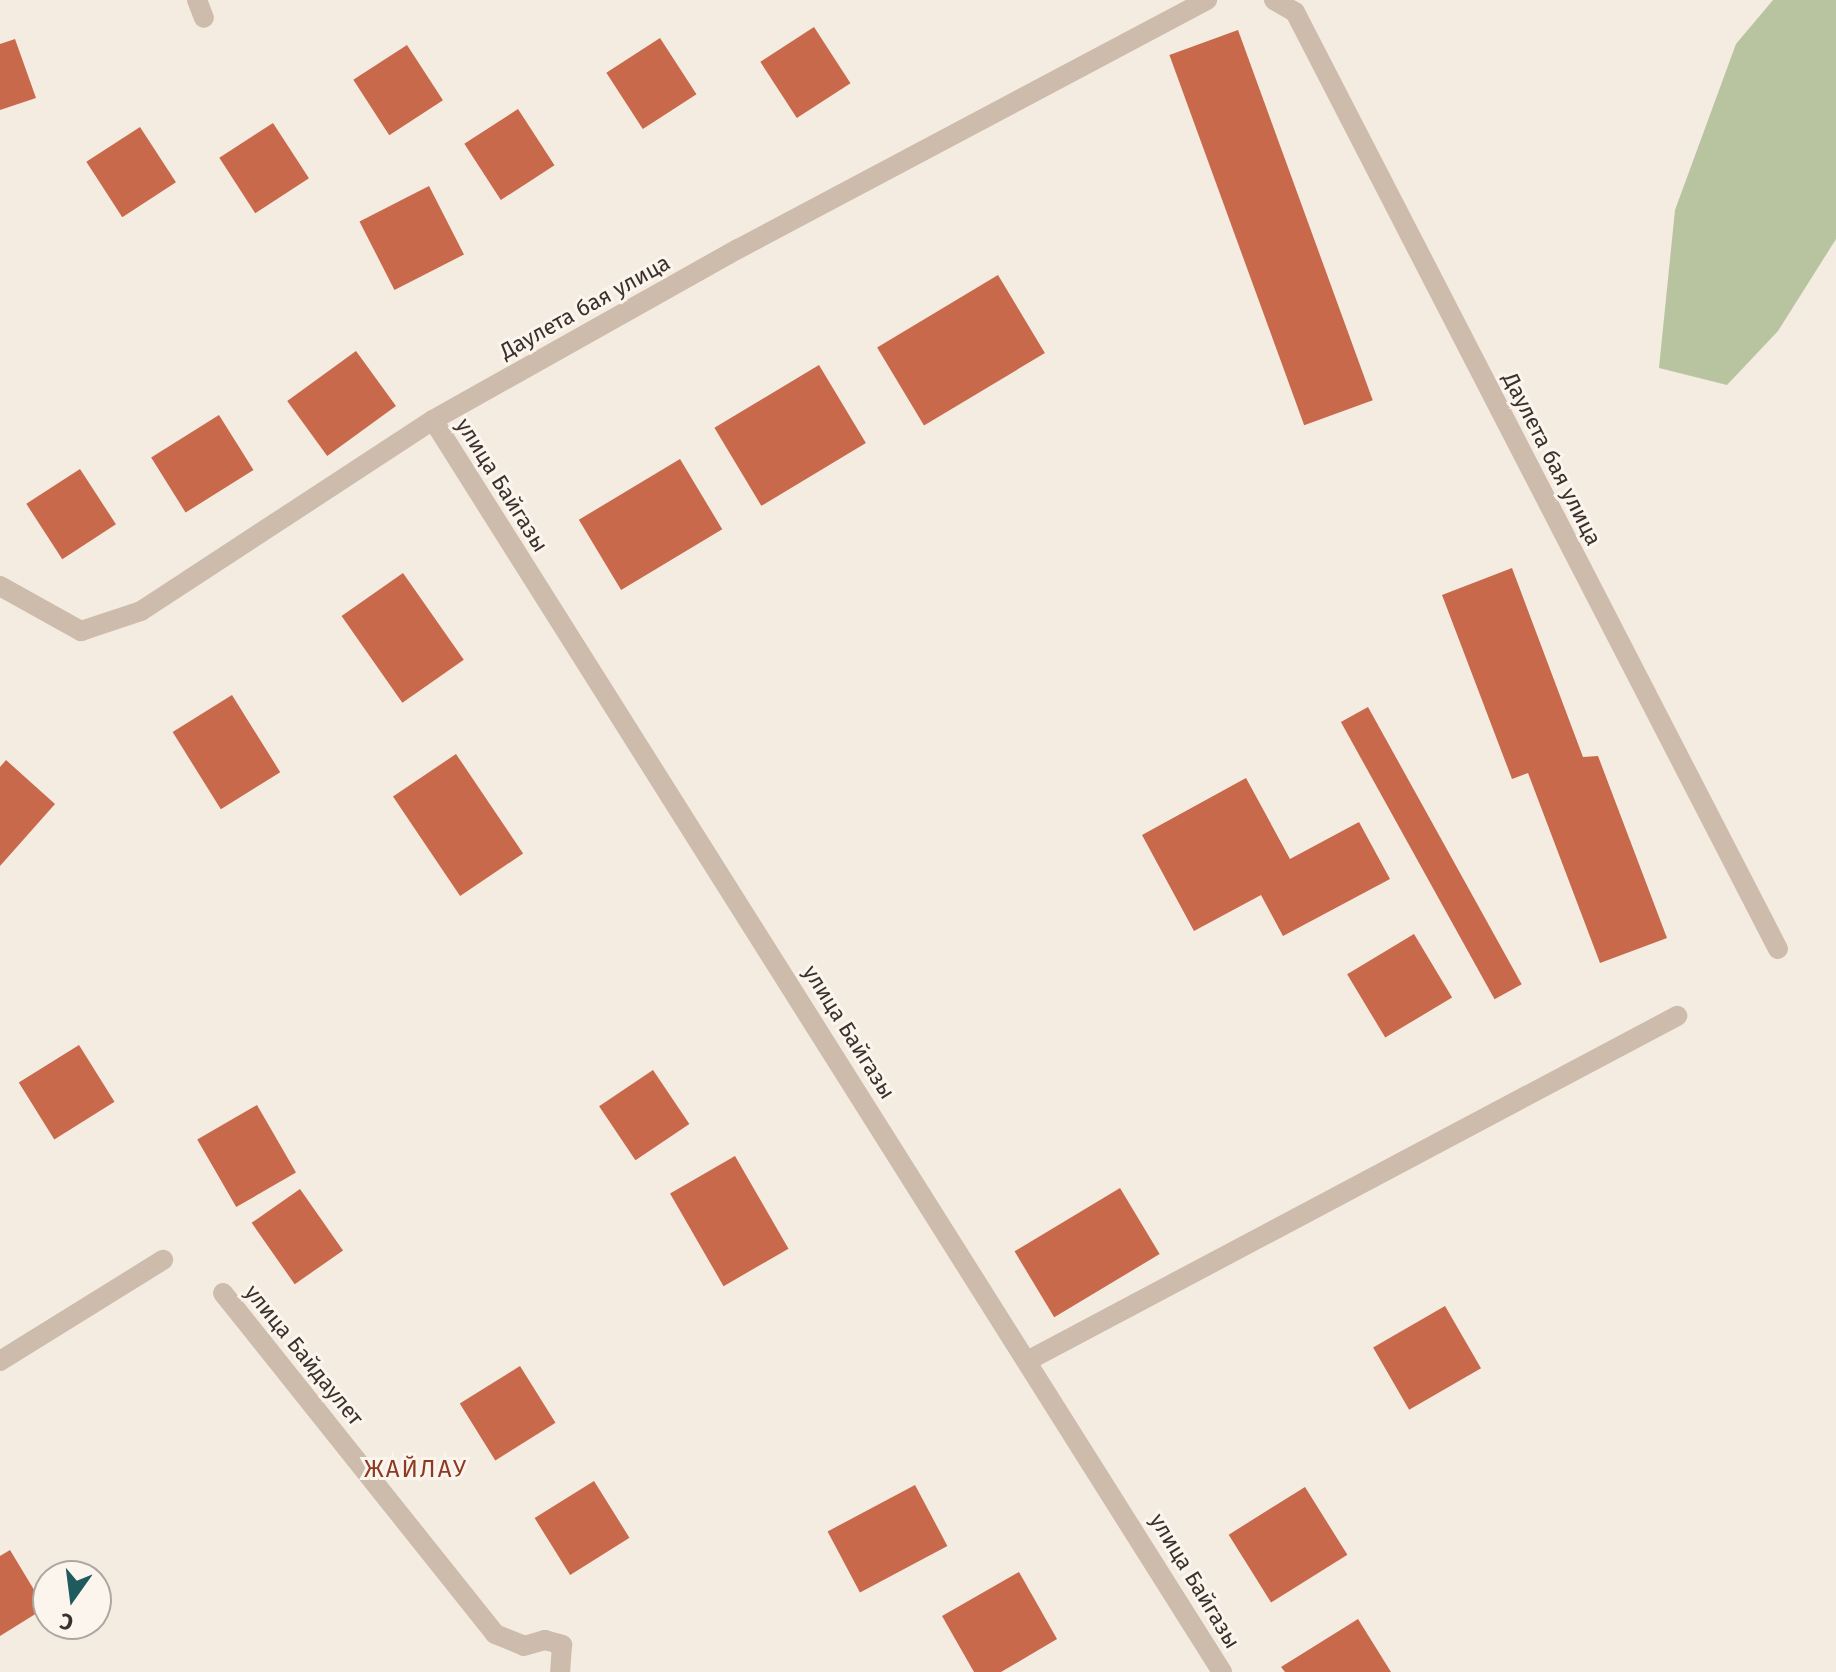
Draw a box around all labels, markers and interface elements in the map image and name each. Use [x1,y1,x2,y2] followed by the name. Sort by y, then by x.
[495,249,675,365] street label: Даулета бая улица
[1497,368,1607,550] street label: Даулета бая улица
[450,413,554,557] street label: улица Байгазы
[797,960,901,1104] street label: улица Байгазы
[239,1279,369,1431] street label: улица Байдаулет
[364,1456,468,1484] district label: ЖАЙЛАУ
[1144,1509,1246,1653] street label: улица Байгазы
[32,1560,112,1640] north arrow
[57,1607,76,1636] text: С

